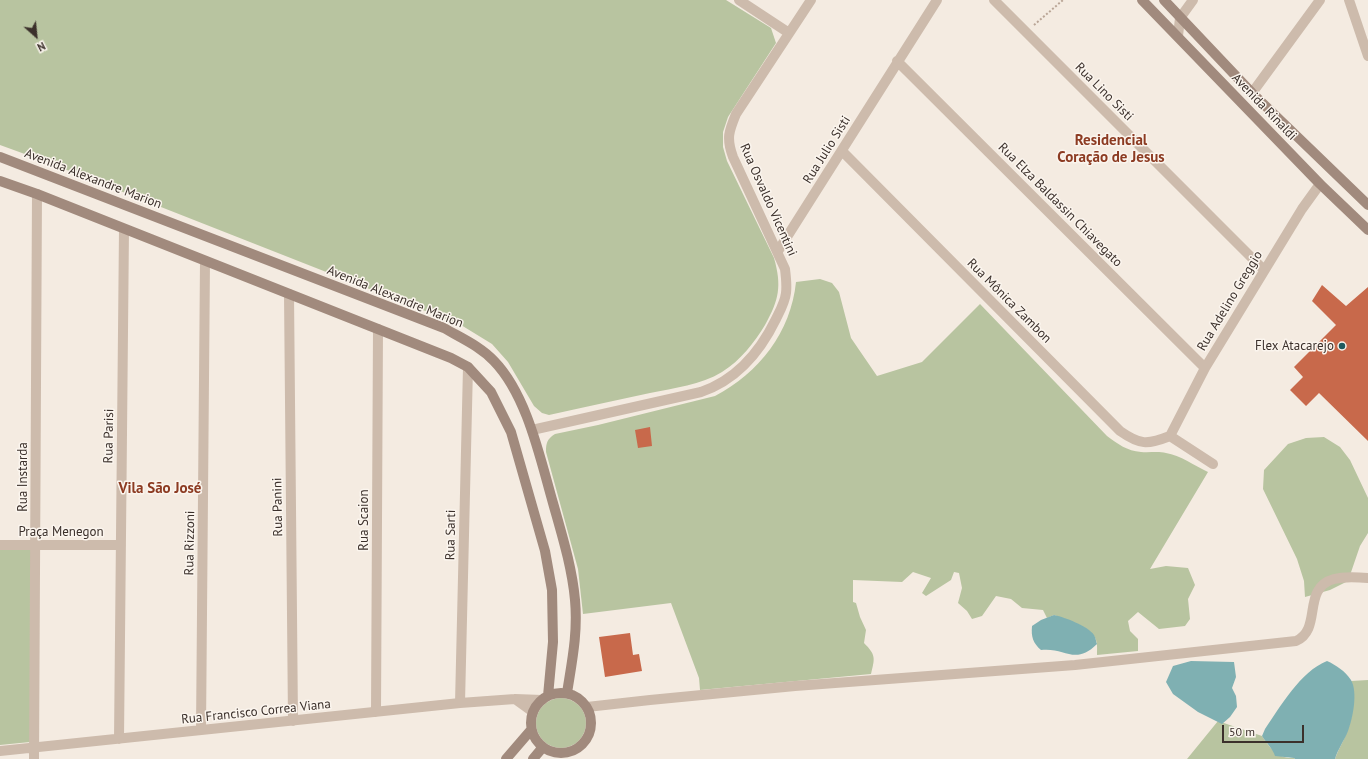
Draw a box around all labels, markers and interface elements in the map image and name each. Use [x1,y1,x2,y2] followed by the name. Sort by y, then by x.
[16,16,56,56] north arrow
[35,39,48,55] text: N
[1072,60,1136,124] street label: Rua Lino Sisti
[1228,70,1300,144] street label: Avenida Rinaldi
[800,113,854,187] street label: Rua Julio Sisti
[1057,132,1165,167] district label: Residencial Coração de Jesus
[995,140,1125,270] street label: Rua Elza Baldassin Chiavegato
[736,141,800,259] street label: Rua Osvaldo Vicentini
[22,146,164,212] street label: Avenida Alexandre Marion
[1194,248,1266,354] street label: Rua Adelino Greggio
[964,256,1054,346] street label: Rua Mônica Zambon
[325,263,465,331] street label: Avenida Alexandre Marion
[1255,338,1334,354] place label: Flex Atacarejo
[1337,341,1347,351] marker: Flex Atacarejo
[101,409,117,463] street label: Rua Parisi
[15,442,31,512] street label: Rua Instarda
[270,477,286,537] street label: Rua Panini
[119,480,201,498] district label: Vila São José
[356,489,372,551] street label: Rua Scaion
[443,510,459,560] street label: Rua Sarti
[182,511,198,575] street label: Rua Rizzoni
[19,524,103,540] street label: Praça Menegon
[180,696,332,728] street label: Rua Francisco Correa Viana
[1224,717,1306,743] scale bar
[1229,724,1255,739] text: 50 m

